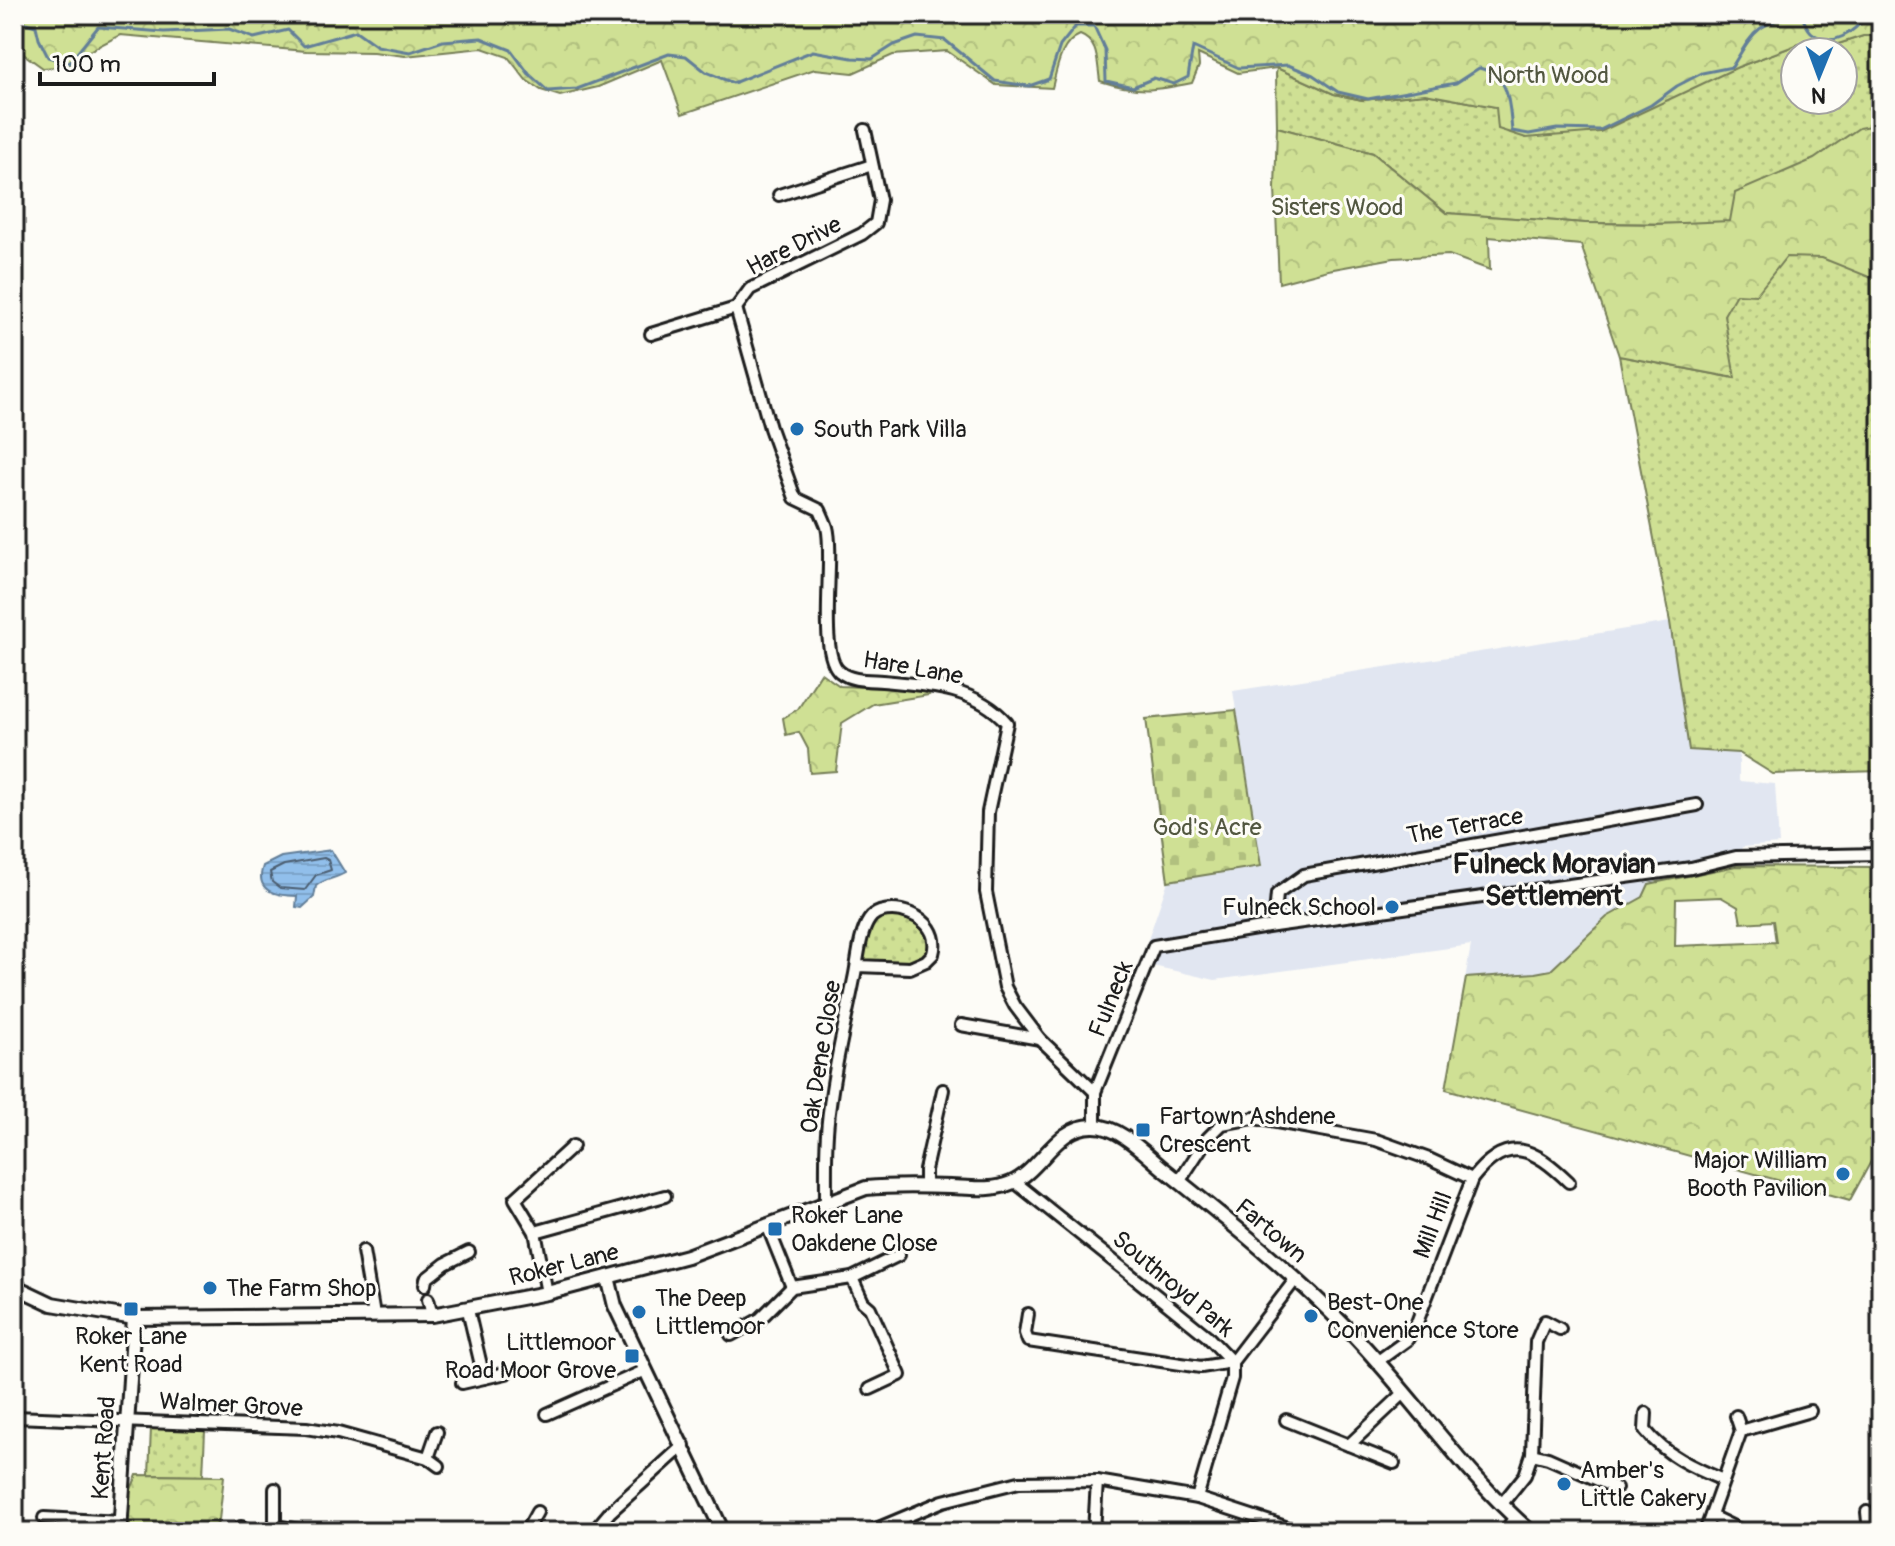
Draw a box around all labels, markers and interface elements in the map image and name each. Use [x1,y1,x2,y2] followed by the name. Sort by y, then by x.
[40,36,214,86] scale bar
[1779,36,1859,116] north arrow
[52,50,121,79] text: 100 m
[1487,61,1609,90] park label: North Wood
[1811,81,1826,109] text: N
[1270,193,1404,222] park label: Sisters Wood
[742,210,846,282] street label: Hare Drive
[813,415,967,444] place label: South Park Villa
[788,420,806,438] marker: South Park Villa
[861,645,965,691] street label: Hare Lane
[1405,801,1526,850] street label: The Terrace
[1153,813,1262,842] park label: God's Acre
[1452,847,1656,914] district label: Fulneck Moravian Settlement
[1222,893,1376,922] place label: Fulneck School
[1383,898,1401,916] marker: Fulneck School
[1083,957,1139,1041] street label: Fulneck
[795,978,847,1136] street label: Oak Dene Close
[1159,1102,1336,1159] place label: Fartown Ashdene Crescent
[1134,1121,1152,1139] marker: Fartown Ashdene Crescent
[1687,1146,1827,1203] place label: Major William Booth Pavilion
[1834,1165,1852,1183] marker: Major William Booth Pavilion
[1407,1188,1459,1262] street label: Mill Hill
[1229,1193,1313,1269] street label: Fartown
[791,1201,938,1258] place label: Roker Lane Oakdene Close
[766,1220,784,1238] marker: Roker Lane Oakdene Close
[1106,1225,1240,1343] street label: Southroyd Park
[506,1237,622,1293] street label: Roker Lane
[226,1274,377,1303] place label: The Farm Shop
[201,1279,219,1297] marker: The Farm Shop
[655,1284,766,1341] place label: The Deep Littlemoor
[1327,1288,1519,1345] place label: Best-One Convenience Store
[122,1300,140,1318] marker: Roker Lane Kent Road
[630,1303,648,1321] marker: The Deep Littlemoor
[1302,1307,1320,1325] marker: Best-One Convenience Store
[75,1322,187,1379] place label: Roker Lane Kent Road
[445,1328,616,1385] place label: Littlemoor Road Moor Grove
[623,1347,641,1365] marker: Littlemoor Road Moor Grove
[158,1387,304,1423] street label: Walmer Grove
[86,1395,122,1501] street label: Kent Road
[1580,1456,1707,1513] place label: Amber's Little Cakery
[1555,1475,1573,1493] marker: Amber's Little Cakery

